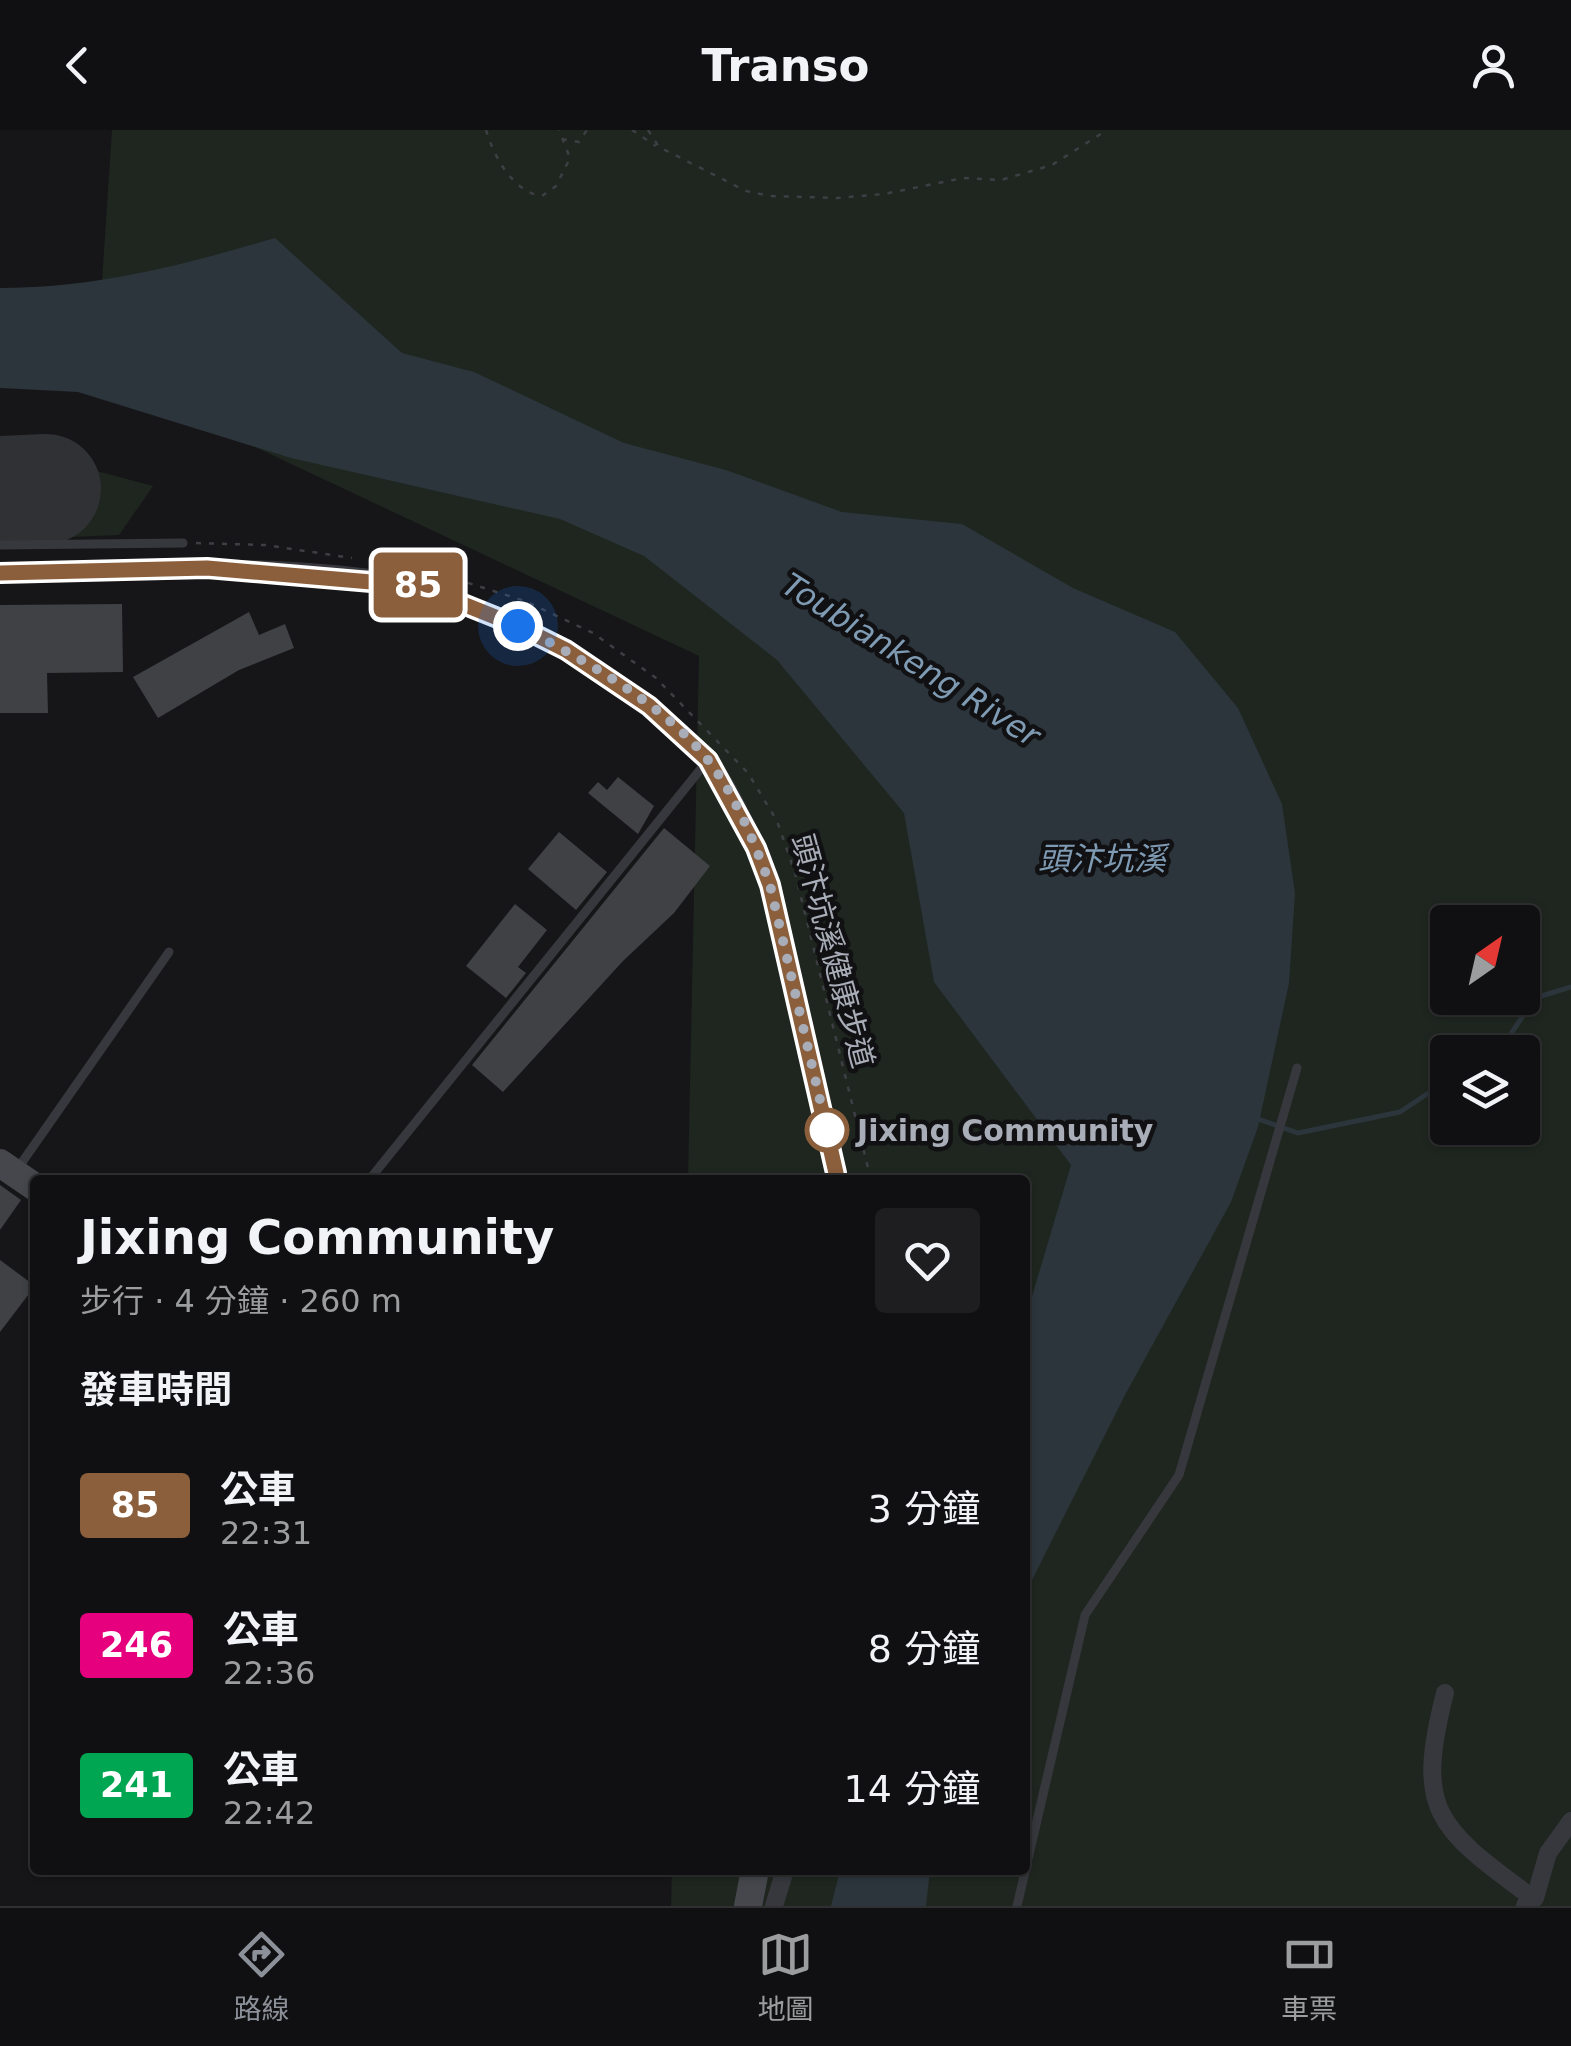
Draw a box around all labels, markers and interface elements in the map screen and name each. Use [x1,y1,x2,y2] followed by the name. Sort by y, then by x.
[50,38,105,93] icon: back
[1466,38,1521,93] icon: person
[701,39,870,92] text: Transo
[373,552,463,618] line badge: 85
[394,565,442,605] text: 85
[775,565,1048,756] water label: Toubiankeng River
[493,601,543,651] your location
[785,831,881,1071] street label: 頭汴坑溪健康步道
[1038,840,1170,878] water label: 頭汴坑溪
[1430,905,1540,1015] north arrow
[1430,905,1540,1145] map controls
[1430,1035,1540,1145] button: layers
[806,1109,848,1151] marker: Jixing Community
[855,1113,1154,1148] place label: Jixing Community
[875,1208,980,1313] button: heart
[80,1209,554,1265] text: Jixing Community
[80,1282,402,1320] text: 步行 · 4 分鐘 · 260 m
[80,1368,232,1412] text: 發車時間
[220,1468,296,1512] text: 公車
[111,1485,159,1525] text: 85
[868,1487,980,1531] text: 3 分鐘
[220,1514,312,1552] text: 22:31
[223,1608,299,1652] text: 公車
[100,1625,173,1665] text: 246
[868,1627,980,1671] text: 8 分鐘
[223,1654,315,1692] text: 22:36
[223,1748,299,1792] text: 公車
[100,1765,173,1805] text: 241
[844,1767,980,1811] text: 14 分鐘
[223,1794,315,1832] text: 22:42
[234,1927,290,2027] tab: 路線
[757,1927,813,2027] tab: 地圖
[1281,1927,1337,2027] tab: 車票

